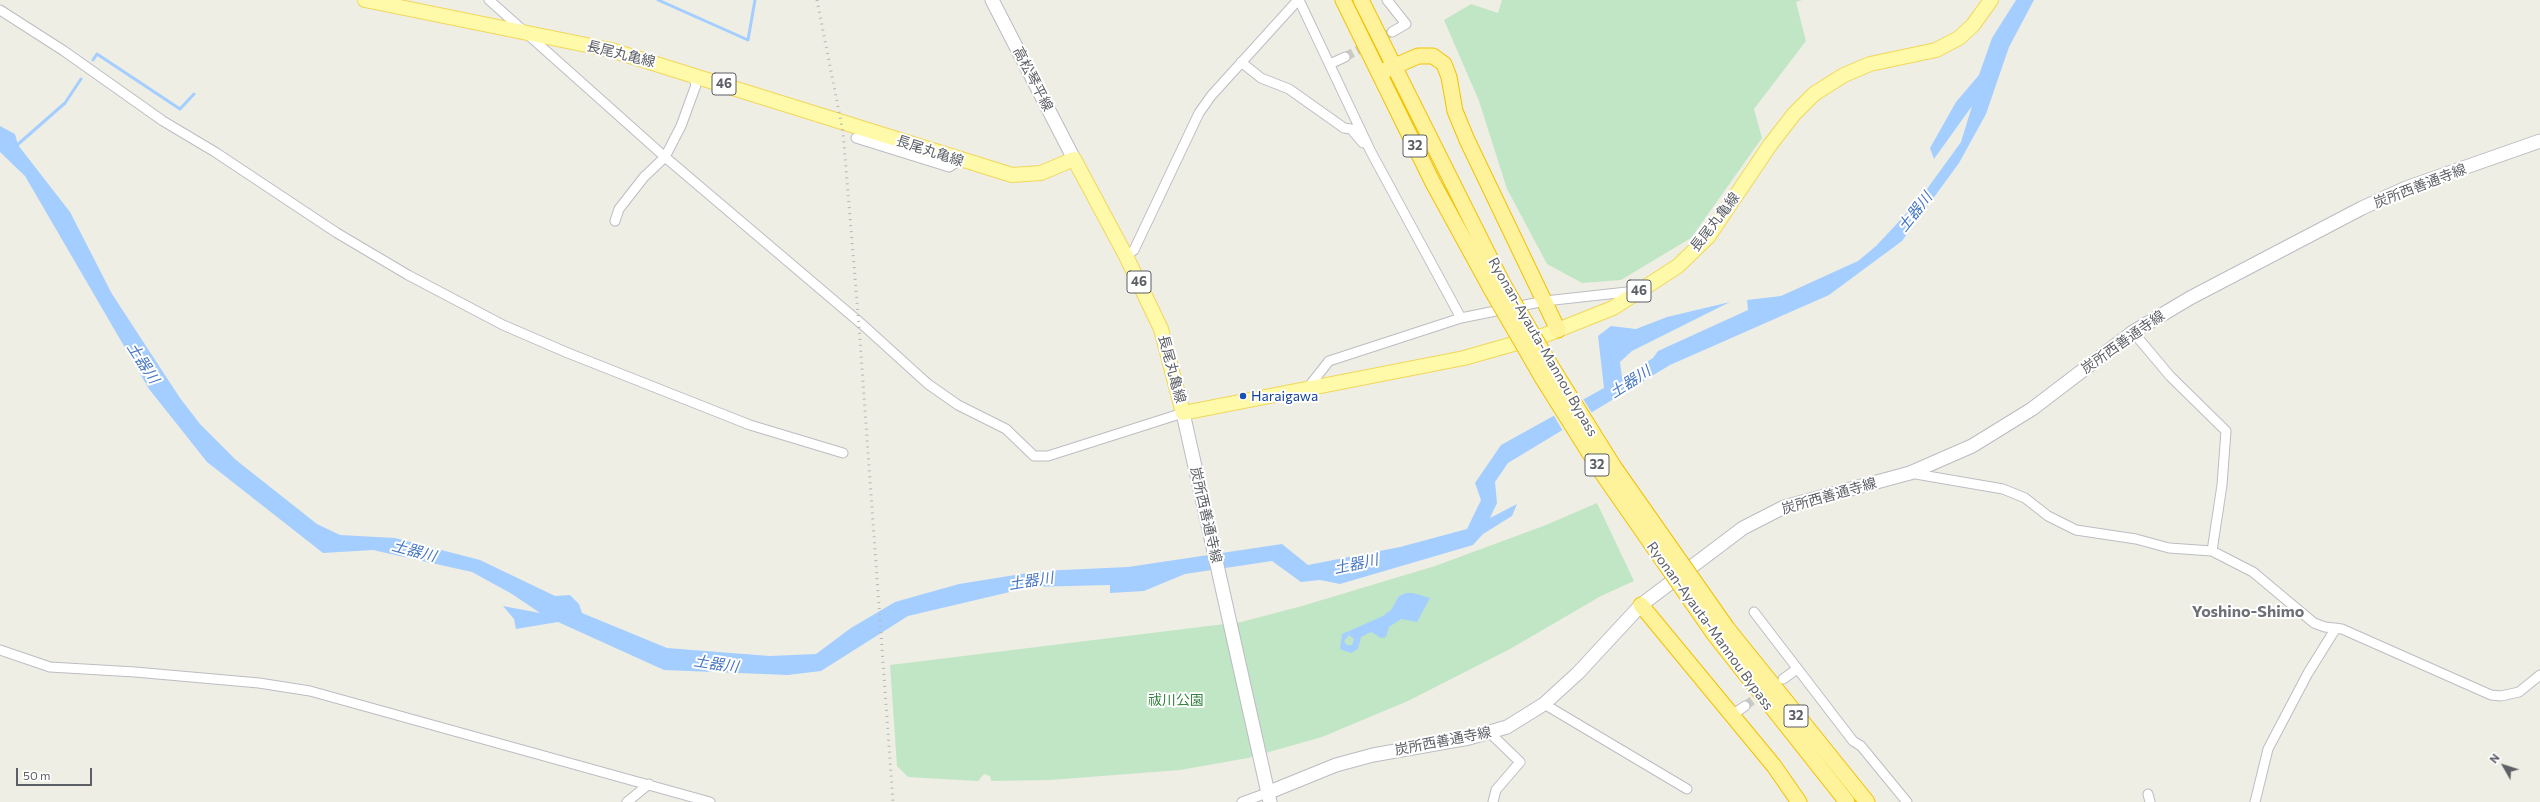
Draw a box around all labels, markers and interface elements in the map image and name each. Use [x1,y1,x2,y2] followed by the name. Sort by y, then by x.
[585,37,657,71] street label: 長尾丸亀線
[1010,44,1056,114] street label: 高松琴平線
[712,73,736,95] road number: 46
[894,132,966,170] street label: 長尾丸亀線
[1403,135,1427,157] road number: 32
[2371,161,2469,211] street label: 炭所西善通寺線
[1687,189,1743,255] street label: 長尾丸亀線
[1894,189,1936,235] water label: 土器川
[1485,254,1601,440] street label: Ryonan-Ayauta-Mannou Bypass
[1127,271,1151,293] road number: 46
[1627,280,1651,302] road number: 46
[2078,307,2168,377] street label: 炭所西善通寺線
[1155,333,1189,405] street label: 長尾丸亀線
[123,339,163,387] water label: 土器川
[1606,362,1654,402] water label: 土器川
[1251,388,1318,404] place label: Haraigawa
[1238,391,1248,401] marker: Haraigawa
[1585,454,1609,476] road number: 32
[1187,465,1225,565] street label: 炭所西善通寺線
[1780,474,1878,518] street label: 炭所西善通寺線
[390,536,438,566] water label: 土器川
[1643,539,1777,713] street label: Ryonan-Ayauta-Mannou Bypass
[1332,551,1380,577] water label: 土器川
[1007,569,1055,593] water label: 土器川
[2192,602,2304,622] district label: Yoshino-Shimo
[692,652,740,676] water label: 土器川
[1148,692,1204,708] park label: 祓川公園
[1784,705,1808,727] road number: 32
[1393,723,1493,759] street label: 炭所西善通寺線
[2484,746,2524,786] north arrow
[2487,751,2502,765] text: N
[18,760,94,786] scale bar
[23,768,51,782] text: 50 m

